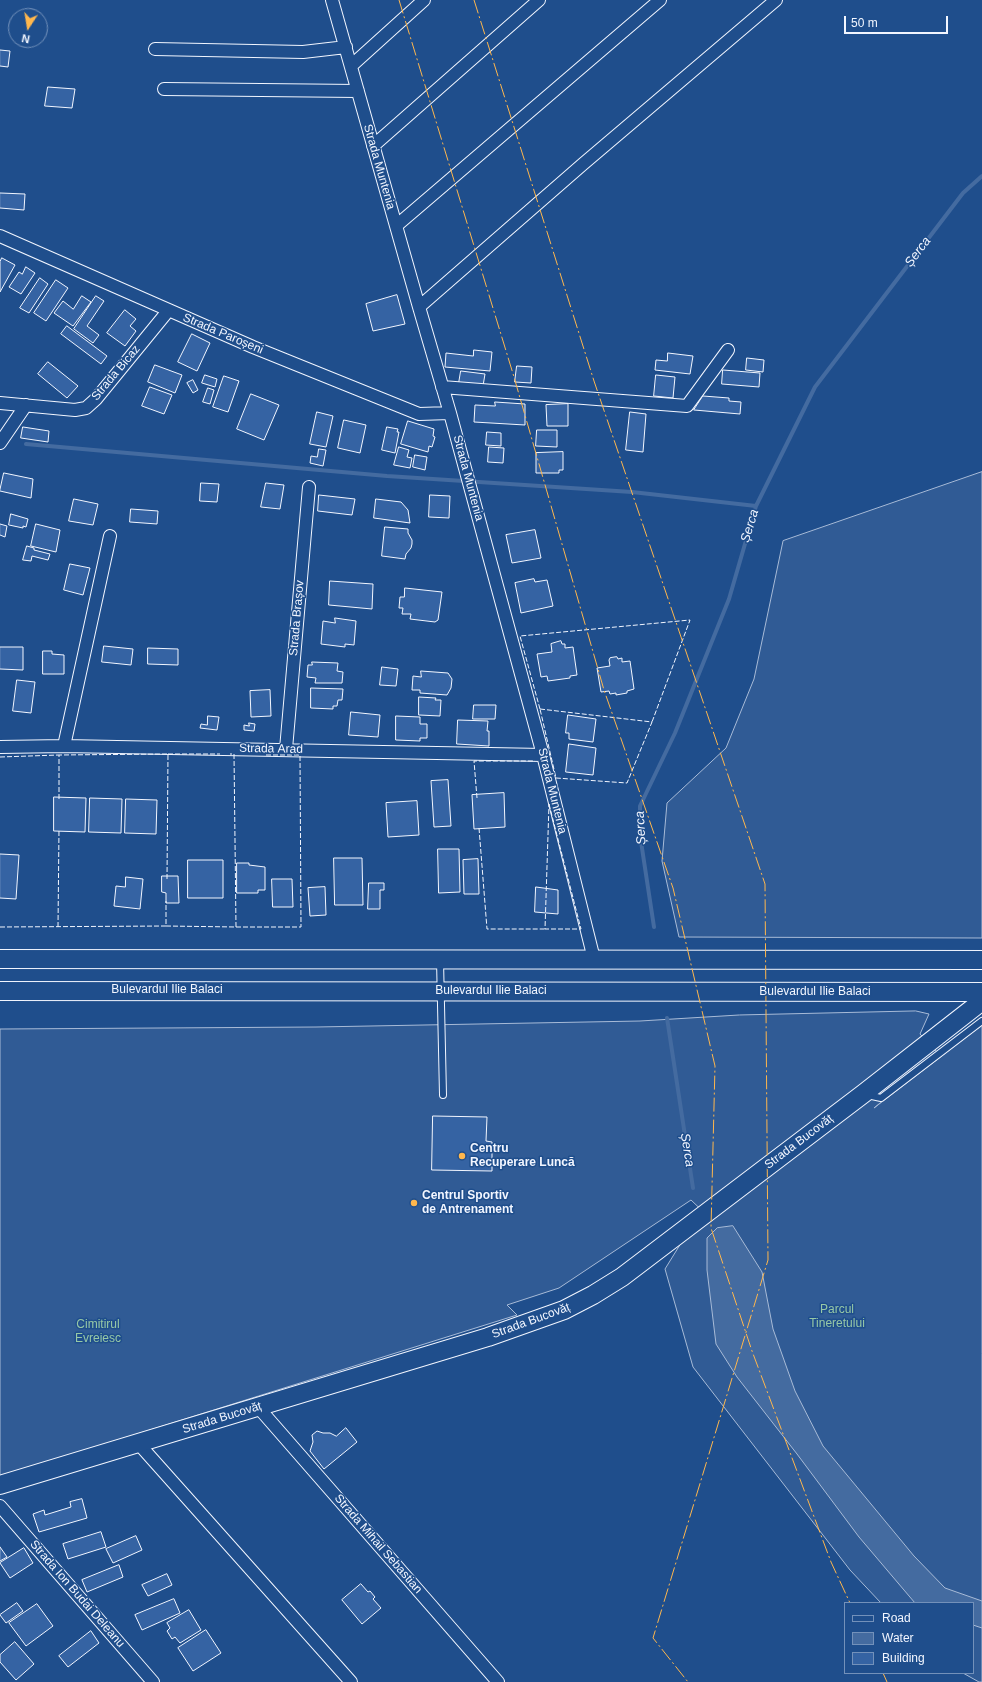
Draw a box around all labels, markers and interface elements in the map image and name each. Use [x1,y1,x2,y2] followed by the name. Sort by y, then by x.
[8,8,48,48] north arrow
[846,8,950,34] scale bar
[851,16,878,30] text: 50 m
[21,32,31,45] text: N
[360,123,398,211] street label: Strada Muntenia
[902,234,934,270] water label: Șerca
[181,311,265,357] street label: Strada Paroșeni
[89,342,143,404] street label: Strada Bicaz
[450,434,486,522] street label: Strada Muntenia
[738,507,762,545] water label: Șerca
[287,579,307,657] street label: Strada Brașov
[239,741,303,757] street label: Strada Arad
[534,747,570,835] street label: Strada Muntenia
[632,811,650,845] water label: Șerca
[111,983,223,997] street label: Bulevardul Ilie Balaci
[435,984,547,998] street label: Bulevardul Ilie Balaci
[759,985,871,999] street label: Bulevardul Ilie Balaci
[762,1112,836,1172] street label: Strada Bucovăț
[677,1132,697,1168] water label: Șerca
[470,1142,575,1170] place label: Centru Recuperare Luncă
[457,1151,467,1161] marker: Centru Recuperare Luncă
[422,1189,513,1217] place label: Centrul Sportiv de Antrenament
[409,1198,419,1208] marker: Centrul Sportiv de Antrenament
[490,1300,572,1342] street label: Strada Bucovăț
[809,1303,865,1331] park label: Parcul Tineretului
[75,1318,121,1346] park label: Cimitirul Evreiesc
[181,1399,263,1437] street label: Strada Bucovăț
[331,1491,425,1597] street label: Strada Mihail Sebastian
[26,1537,128,1651] street label: Strada Ion Budai Deleanu
[844,1602,974,1674] legend
[882,1611,911,1625] text: Road
[882,1631,914,1645] text: Water
[882,1651,925,1665] text: Building

